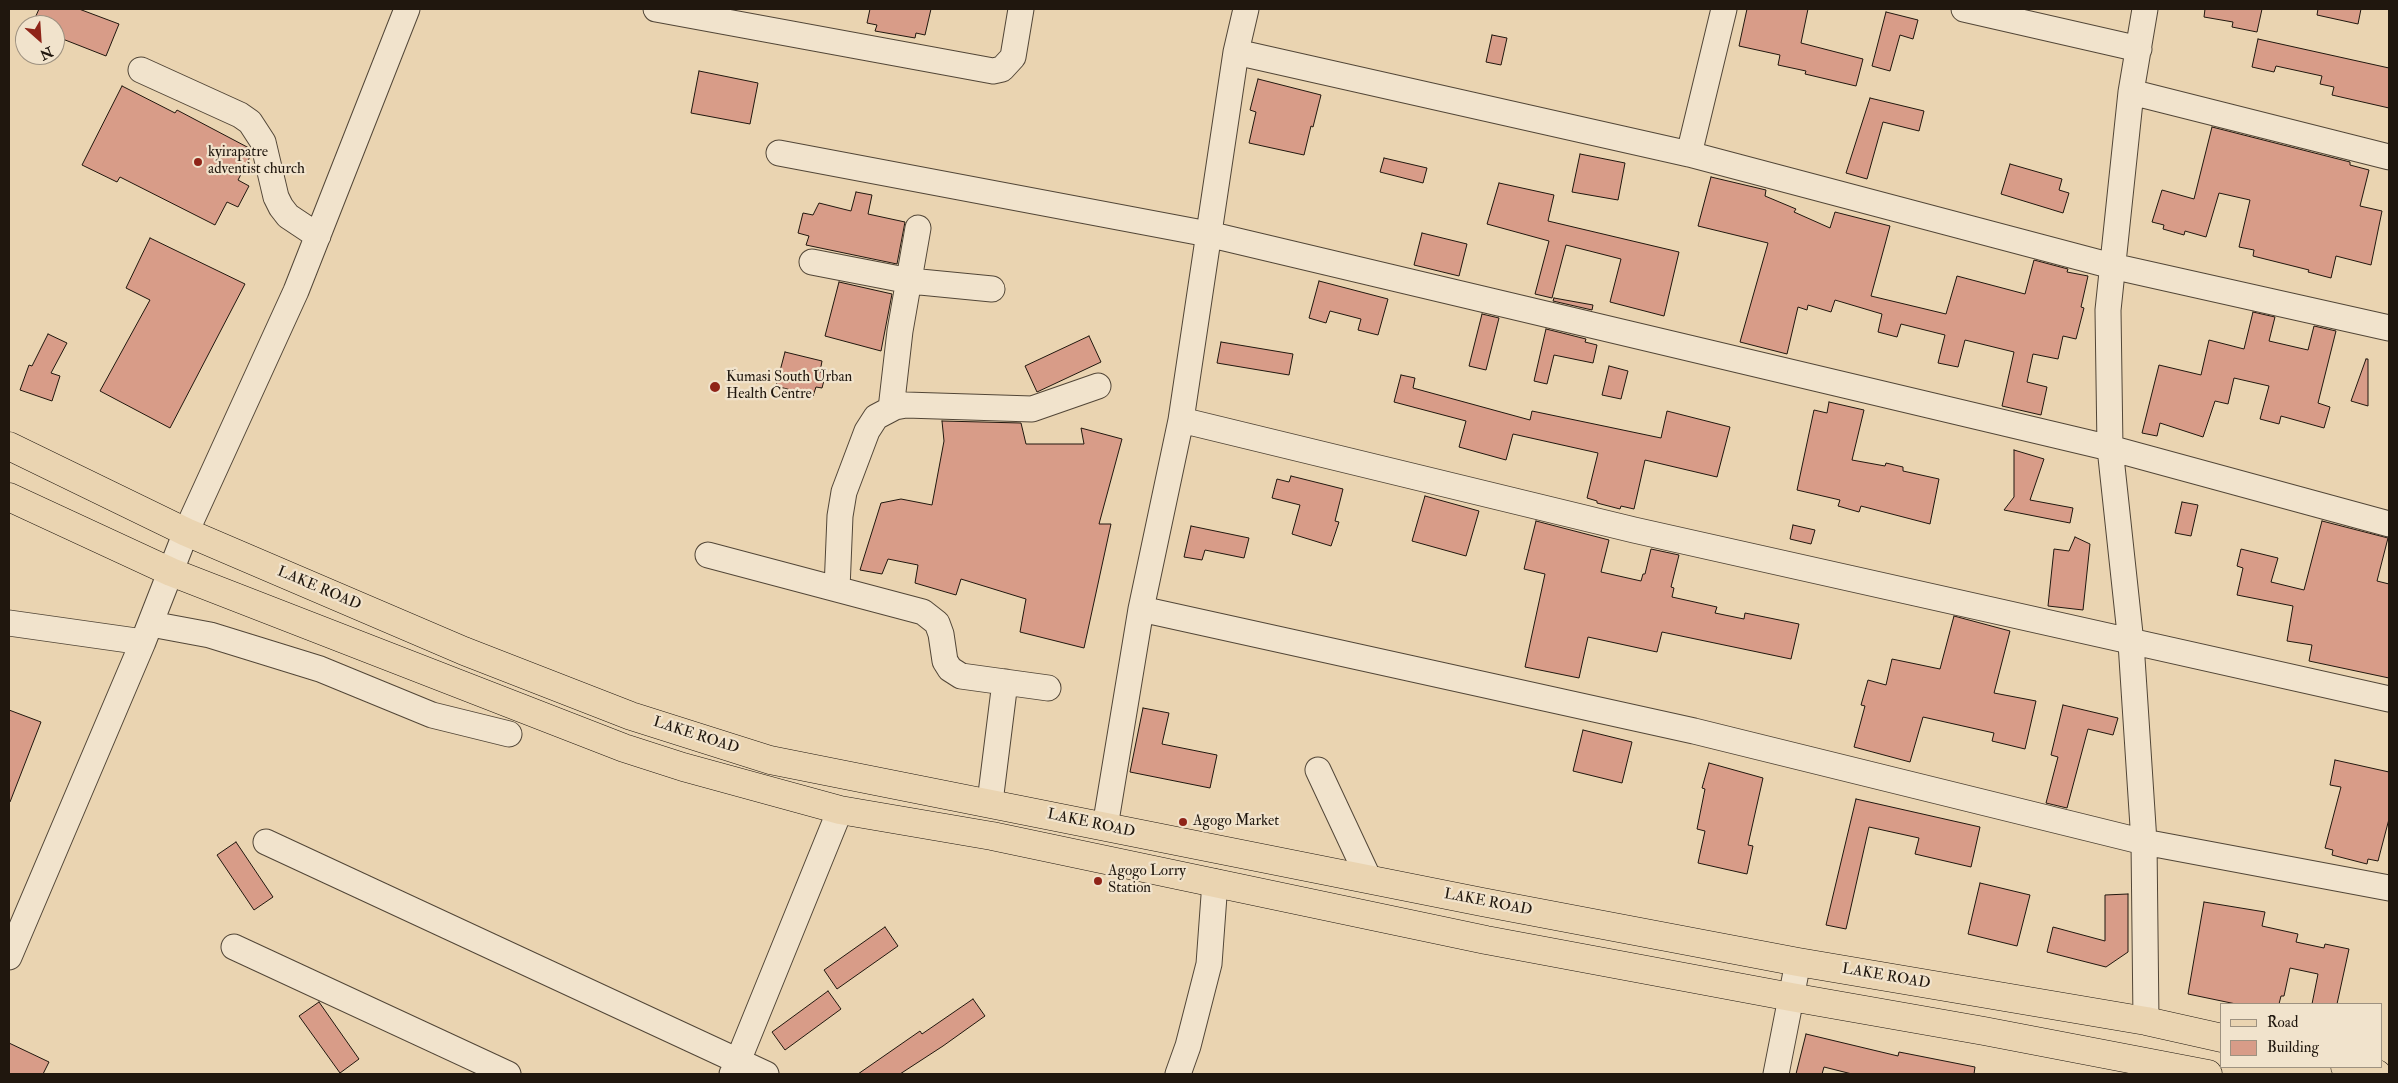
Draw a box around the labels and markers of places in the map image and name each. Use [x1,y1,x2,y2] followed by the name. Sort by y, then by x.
[208,144,305,179] place label: kyirapatre adventist church
[192,156,204,168] marker: kyirapatre adventist church
[726,369,852,404] place label: Kumasi South Urban Health Centre
[708,380,722,394] marker: Kumasi South Urban Health Centre
[1193,813,1279,831] place label: Agogo Market
[1177,816,1189,828] marker: Agogo Market
[1108,863,1186,898] place label: Agogo Lorry Station
[1092,875,1104,887] marker: Agogo Lorry Station

